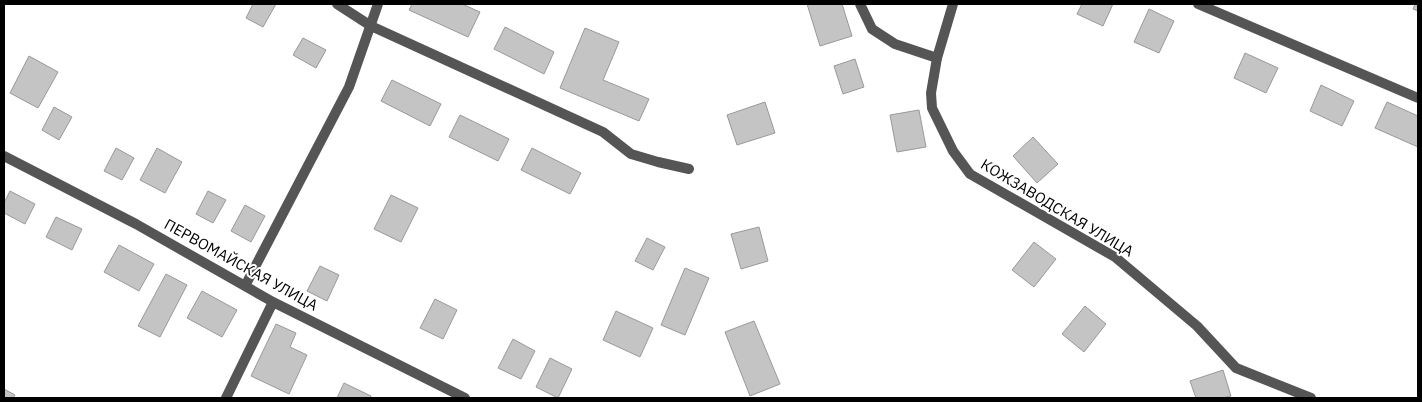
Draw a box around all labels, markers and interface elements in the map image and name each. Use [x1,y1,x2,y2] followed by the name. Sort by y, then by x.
[977,154,1137,261] street label: КОЖЗАВОДСКАЯ УЛИЦА
[161,214,322,315] street label: ПЕРВОМАЙСКАЯ УЛИЦА

